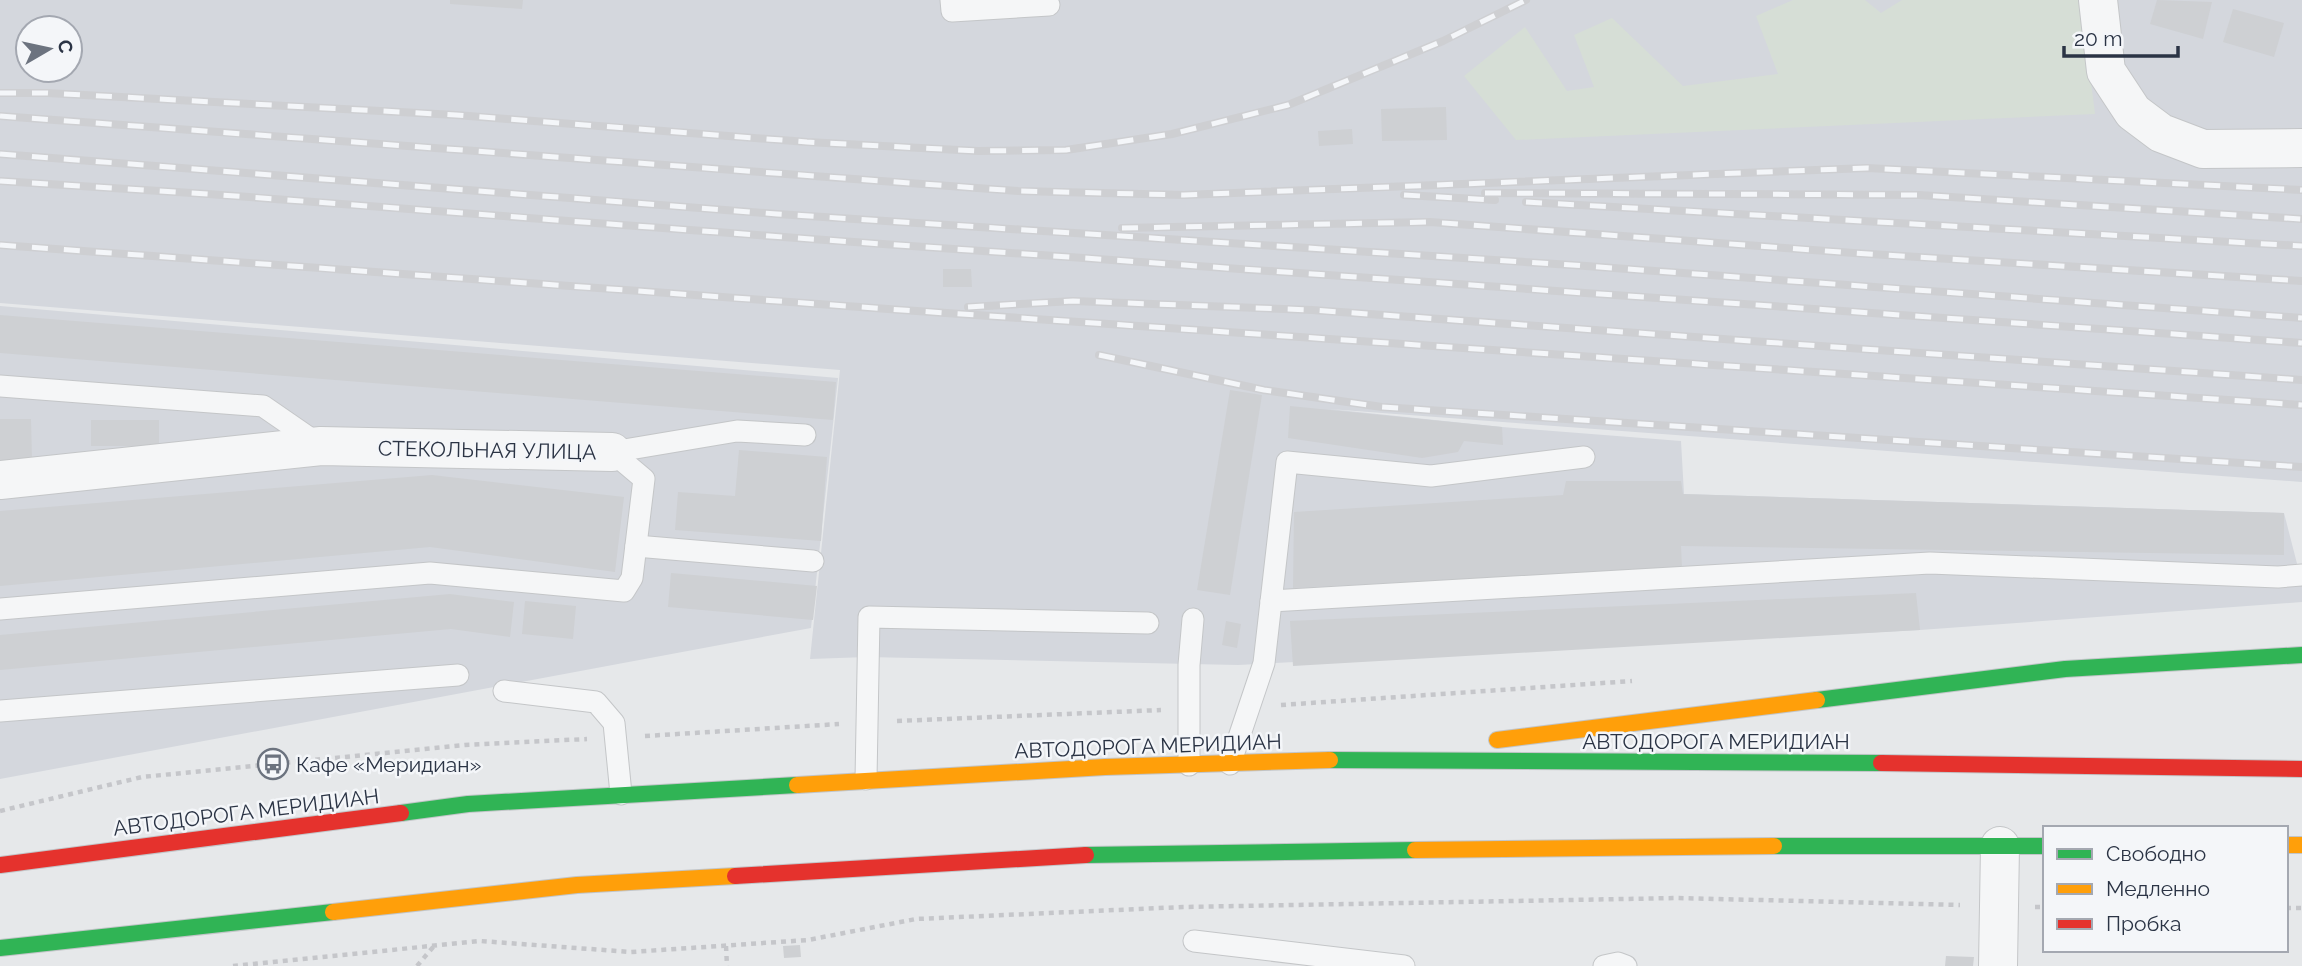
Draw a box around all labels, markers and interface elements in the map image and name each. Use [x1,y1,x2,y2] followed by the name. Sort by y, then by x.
[14,14,84,84] north arrow
[2064,14,2178,58] scale bar
[2074,26,2122,51] text: 20 m
[54,38,78,55] text: С
[378,436,596,464] street label: СТЕКОЛЬНАЯ УЛИЦА
[1014,729,1282,763] street label: АВТОДОРОГА МЕРИДИАН
[1582,729,1850,754] street label: АВТОДОРОГА МЕРИДИАН
[256,747,290,781] bus stop icon: Кафе «Меридиан»
[296,752,482,777] place label: Кафе «Меридиан»
[112,783,380,841] street label: АВТОДОРОГА МЕРИДИАН
[2043,826,2288,952] legend
[2106,841,2206,866] text: Свободно
[2106,876,2210,901] text: Медленно
[2106,911,2182,936] text: Пробка

